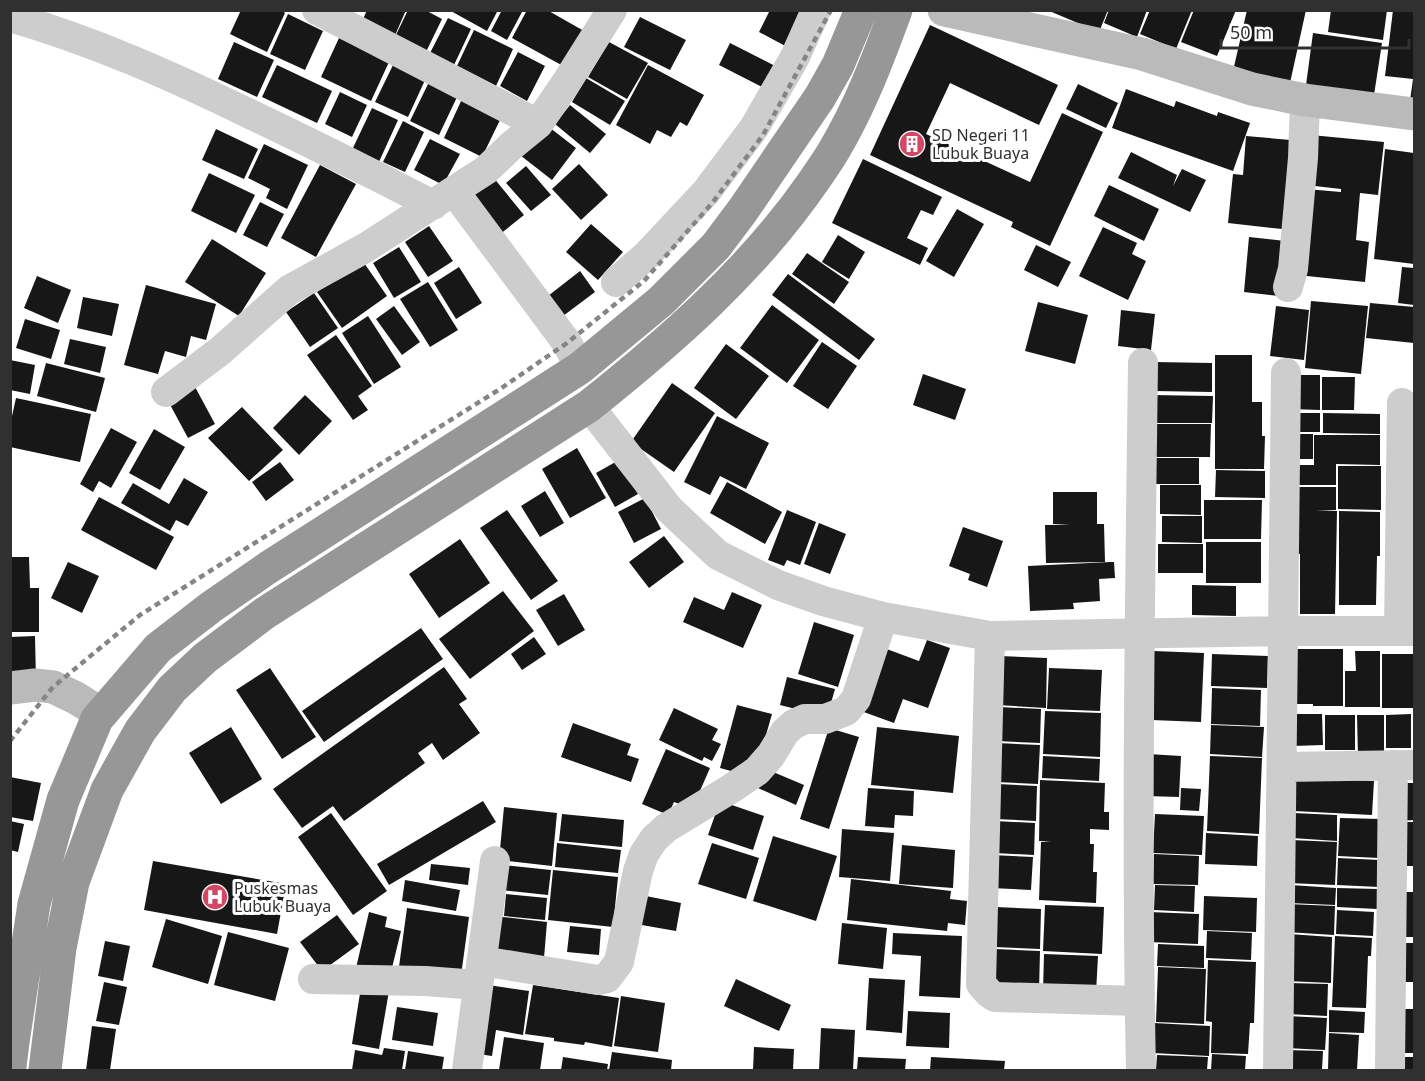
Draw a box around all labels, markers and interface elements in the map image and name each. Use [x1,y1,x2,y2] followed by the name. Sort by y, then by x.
[1221,12,1408,50] scale bar
[1230,20,1272,44] text: 50 m
[932,124,1030,164] place label: SD Negeri 11 Lubuk Buaya
[897,129,927,159] building icon: SD Negeri 11 Lubuk Buaya
[234,877,331,917] place label: Puskesmas Lubuk Buaya
[200,882,230,912] hospital icon: Puskesmas Lubuk Buaya

